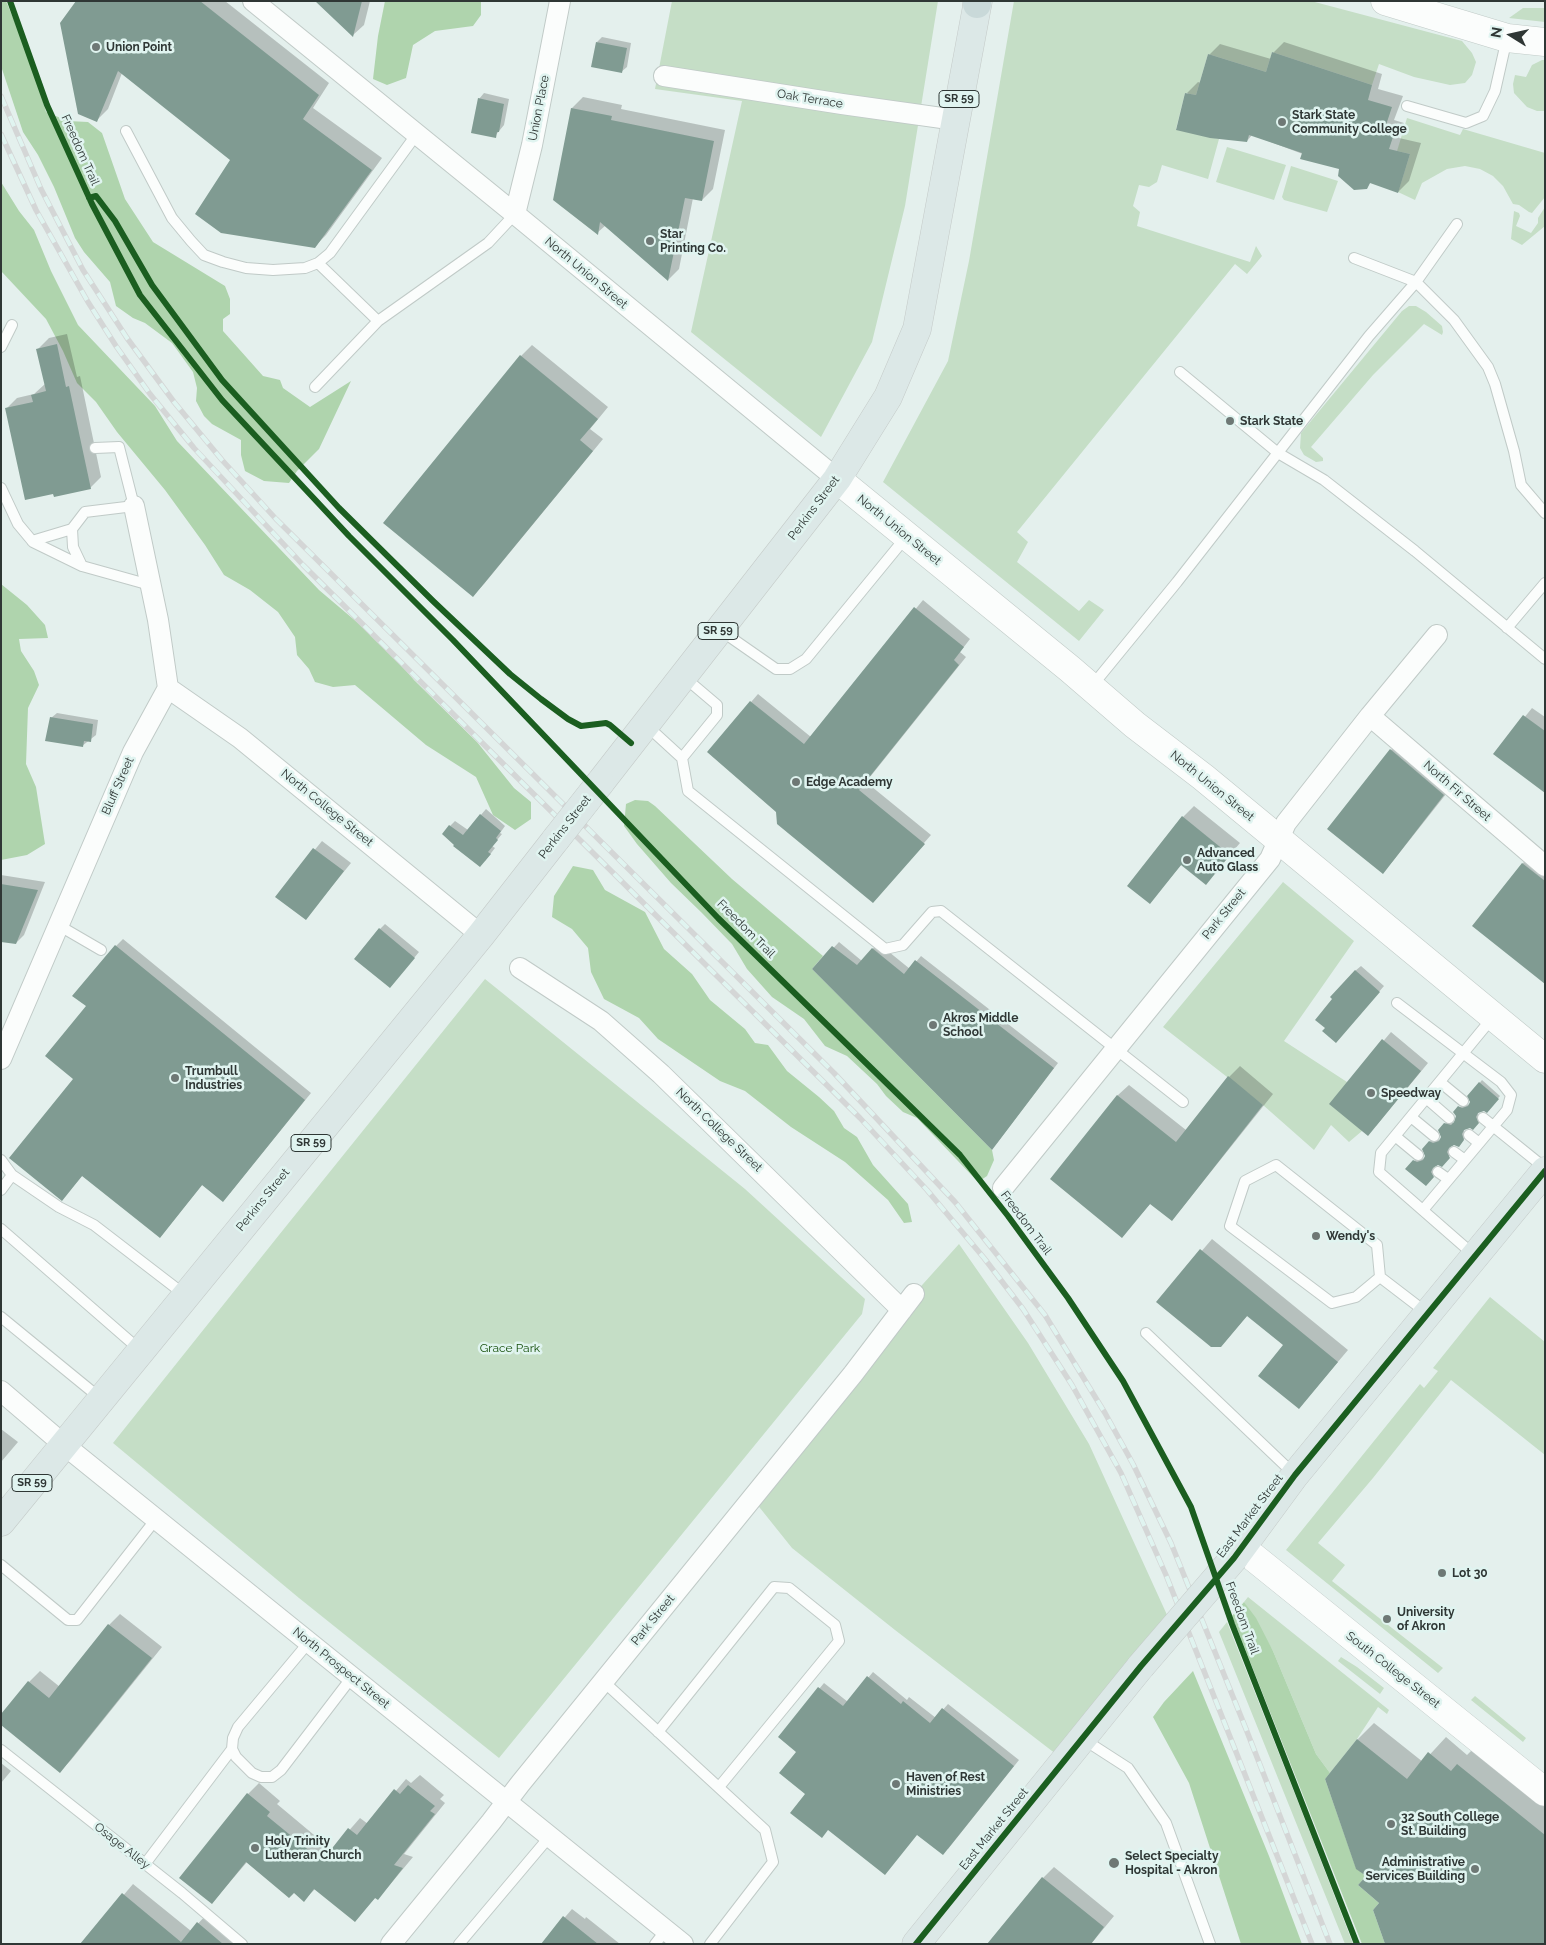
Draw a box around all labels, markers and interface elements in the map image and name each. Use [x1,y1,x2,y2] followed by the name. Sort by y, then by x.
[1486,10,1536,60] north arrow
[1487,26,1505,39] text: N
[106,40,172,54] place label: Union Point
[90,41,102,53] marker: Union Point
[526,74,552,142] street label: Union Place
[776,87,844,111] street label: Oak Terrace
[939,90,979,108] road number: SR 59
[1292,108,1407,136] place label: Stark State Community College
[58,112,102,188] street label: Freedom Trail
[1276,116,1288,128] marker: Stark State Community College
[660,227,726,255] place label: Star Printing Co.
[542,234,630,312] street label: North Union Street
[644,235,656,247] marker: Star Printing Co.
[1240,414,1303,428] place label: Stark State
[1224,415,1236,427] marker: Stark State
[785,473,843,543] street label: Perkins Street
[854,492,944,568] street label: North Union Street
[698,622,738,640] road number: SR 59
[1167,748,1257,824] street label: North Union Street
[99,755,137,817] street label: Bluff Street
[1420,758,1494,824] street label: North Fir Street
[278,766,376,850] street label: North College Street
[806,775,893,789] place label: Edge Academy
[790,776,802,788] marker: Edge Academy
[536,792,594,862] street label: Perkins Street
[1197,846,1258,874] place label: Advanced Auto Glass
[1181,854,1193,866] marker: Advanced Auto Glass
[1199,886,1249,942] street label: Park Street
[714,897,778,961] street label: Freedom Trail
[943,1011,1018,1039] place label: Akros Middle School
[927,1019,939,1031] marker: Akros Middle School
[185,1064,242,1092] place label: Trumbull Industries
[169,1072,181,1084] marker: Trumbull Industries
[673,1085,765,1175] street label: North College Street
[1381,1086,1441,1100] place label: Speedway
[1365,1087,1377,1099] marker: Speedway
[291,1134,331,1152] road number: SR 59
[233,1166,293,1234] street label: Perkins Street
[997,1188,1055,1258] street label: Freedom Trail
[1326,1229,1375,1243] place label: Wendy's
[1310,1230,1322,1242] marker: Wendy's
[480,1341,540,1355] park label: Grace Park
[1214,1471,1286,1561] street label: East Market Street
[12,1475,52,1492] road number: SR 59
[1452,1566,1488,1580] place label: Lot 30
[1436,1567,1448,1579] marker: Lot 30
[1222,1580,1262,1656] street label: Freedom Trail
[628,1592,678,1648] street label: Park Street
[1397,1605,1455,1633] place label: University of Akron
[1381,1613,1393,1625] marker: University of Akron
[290,1625,392,1711] street label: North Prospect Street
[1343,1629,1443,1711] street label: South College Street
[906,1770,985,1798] place label: Haven of Rest Ministries
[890,1778,902,1790] marker: Haven of Rest Ministries
[957,1785,1031,1873] street label: East Market Street
[1401,1810,1499,1838] place label: 32 South College St. Building
[1385,1818,1397,1830] marker: 32 South College St. Building
[91,1820,153,1872] street label: Osage Alley
[265,1834,362,1862] place label: Holy Trinity Lutheran Church
[249,1842,261,1854] marker: Holy Trinity Lutheran Church
[1125,1849,1219,1877] place label: Select Specialty Hospital - Akron
[1365,1855,1465,1883] place label: Administrative Services Building
[1107,1856,1121,1870] marker: Select Specialty Hospital - Akron
[1469,1863,1481,1875] marker: Administrative Services Building

